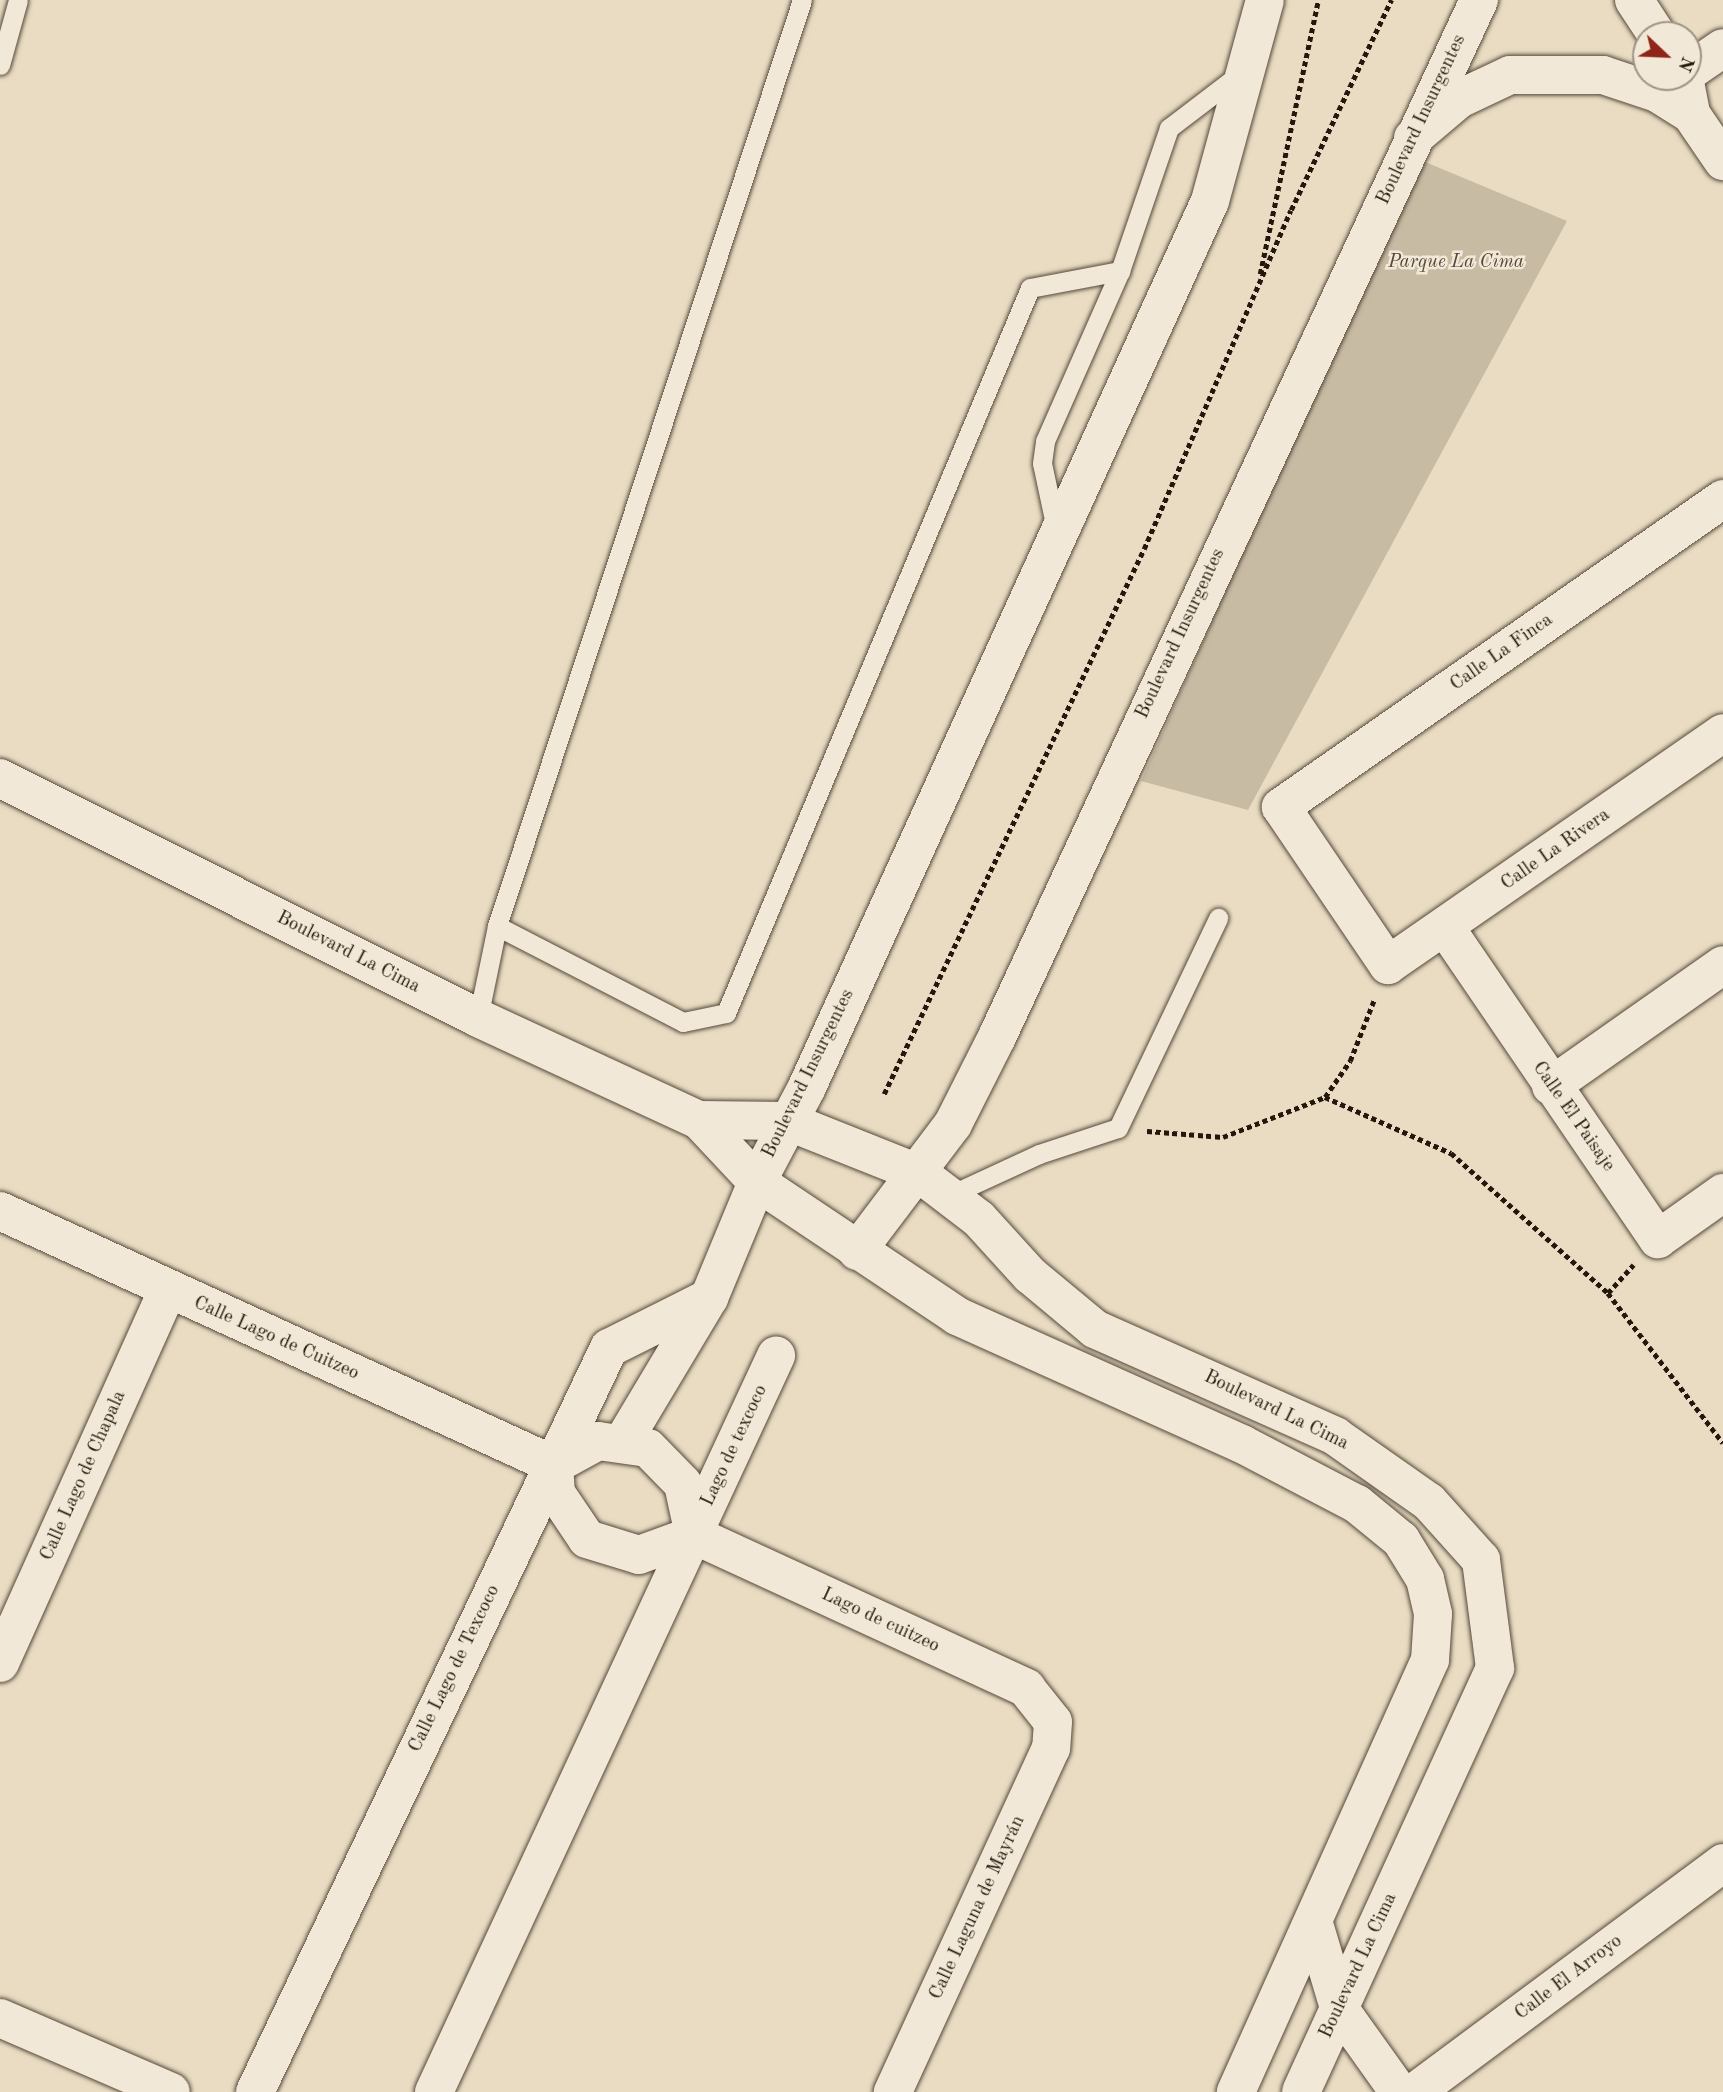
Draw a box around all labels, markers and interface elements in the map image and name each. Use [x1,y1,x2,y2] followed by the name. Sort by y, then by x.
[1632,21,1702,91] north arrow
[1373,31,1471,209] street label: Boulevard Insurgentes
[1673,53,1697,74] text: N
[1388,252,1524,274] park label: Parque La Cima
[1132,545,1230,723] street label: Boulevard Insurgentes
[1446,609,1558,697] street label: Calle La Finca
[1497,804,1615,896] street label: Calle La Rivera
[272,907,424,999] street label: Boulevard La Cima
[758,986,860,1162] street label: Boulevard Insurgentes
[1527,1058,1619,1176] street label: Calle El Paisaje
[190,1292,362,1386] street label: Calle Lago de Cuitzeo
[1200,1366,1352,1456] street label: Boulevard La Cima
[697,1382,773,1510] street label: Lago de texcoco
[36,1387,132,1565] street label: Calle Lago de Chapala
[405,1582,505,1756] street label: Calle Lago de Texcoco
[817,1584,943,1658] street label: Lago de cuitzeo
[925,1812,1031,2004] street label: Calle Laguna de Mayrán
[1315,1889,1403,2043] street label: Boulevard La Cima
[1511,1930,1627,2026] street label: Calle El Arroyo

